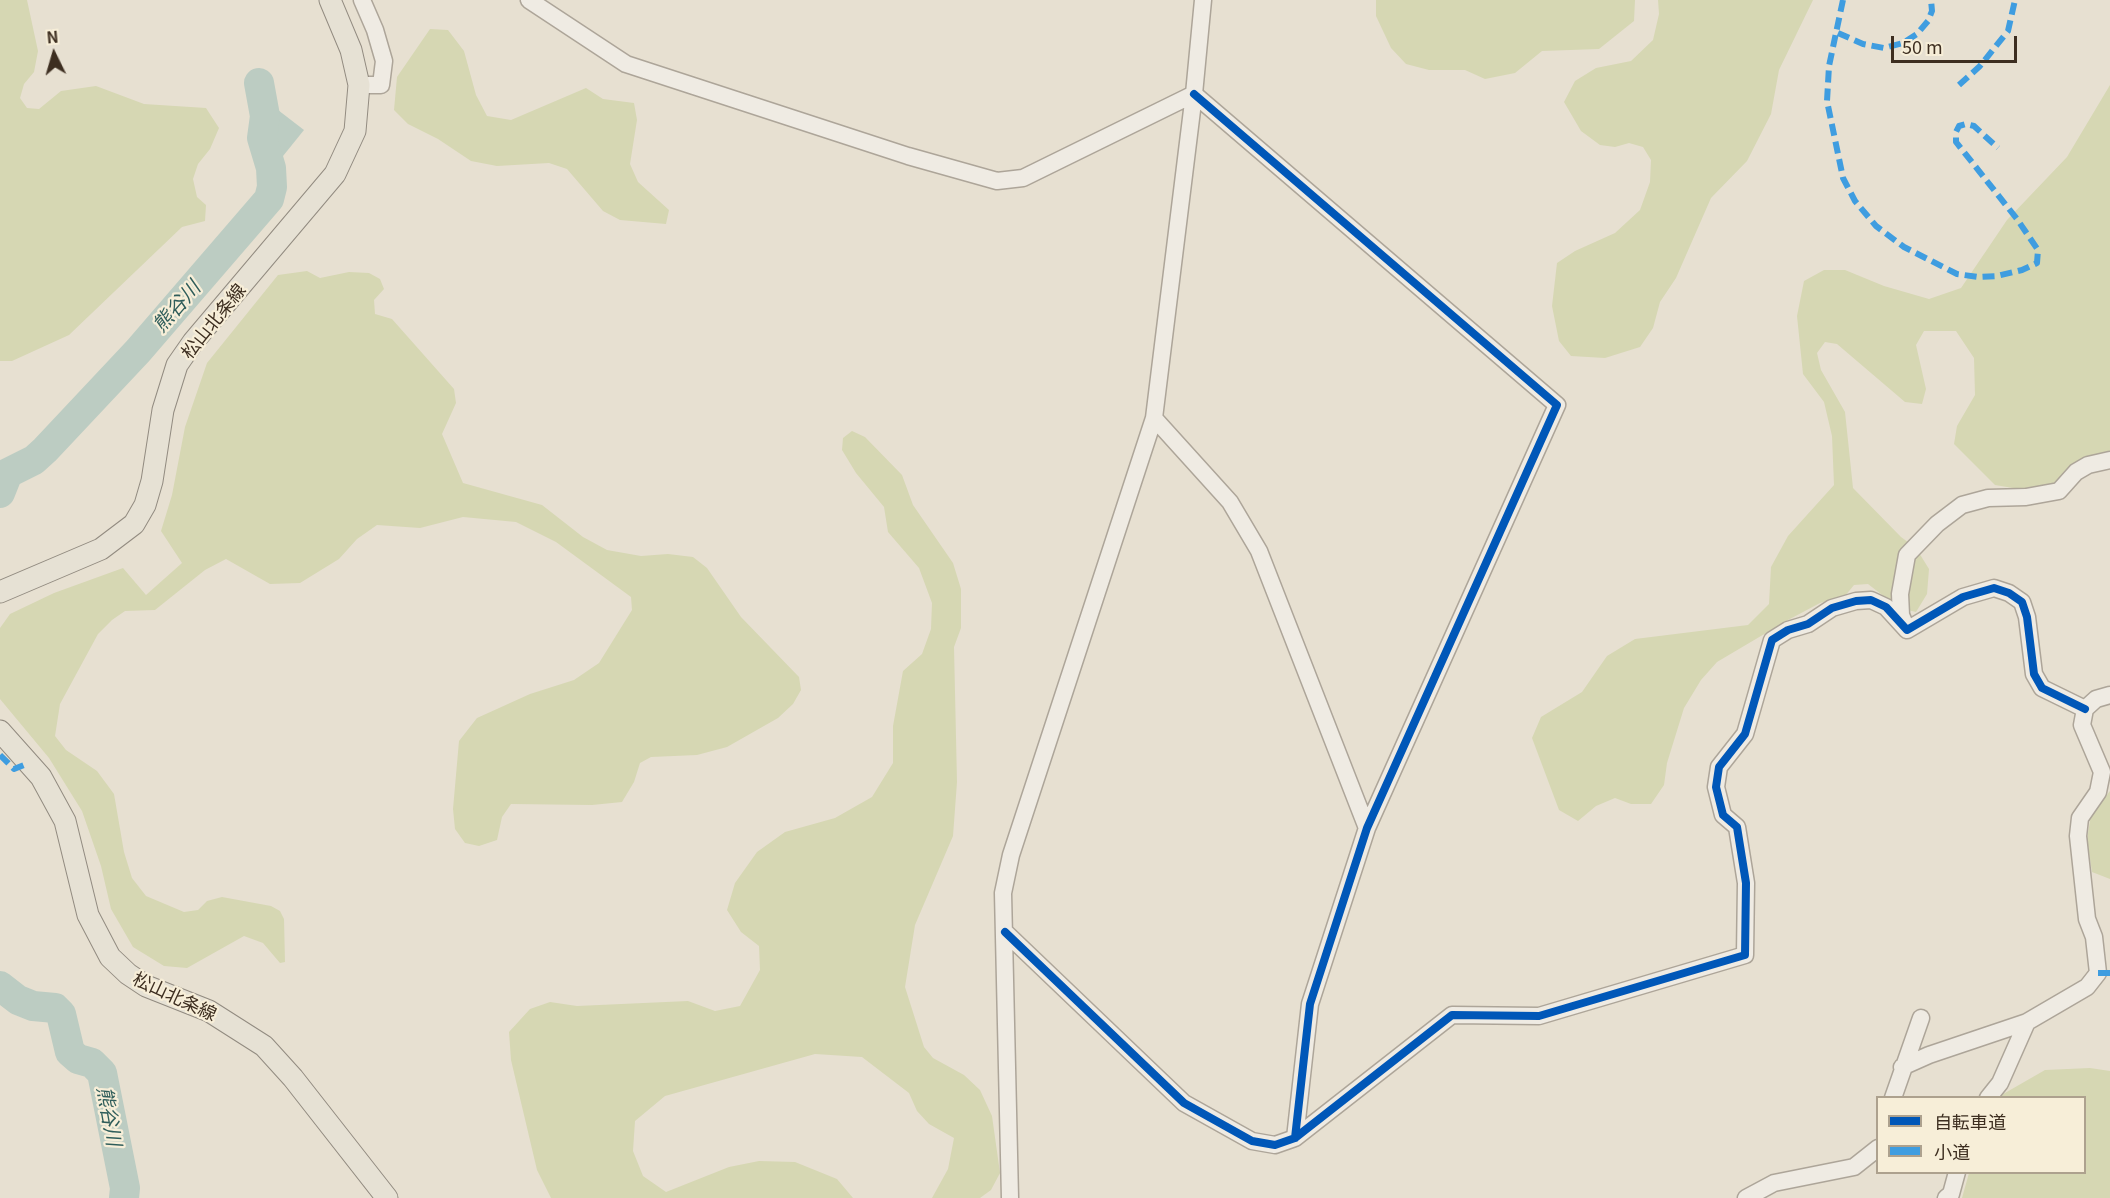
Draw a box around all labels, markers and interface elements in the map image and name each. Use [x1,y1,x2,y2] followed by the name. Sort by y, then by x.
[24,24,84,84] north arrow
[45,24,59,49] text: N
[1894,24,2020,62] scale bar
[1902,33,1943,59] text: 50 m
[147,275,205,337] water label: 熊谷川
[176,279,250,363] street label: 松山北条線
[130,967,220,1025] street label: 松山北条線
[93,1084,127,1148] water label: 熊谷川
[1876,1096,2086,1174] legend
[1934,1108,2006,1134] text: 自転車道
[1934,1138,1970,1164] text: 小道

